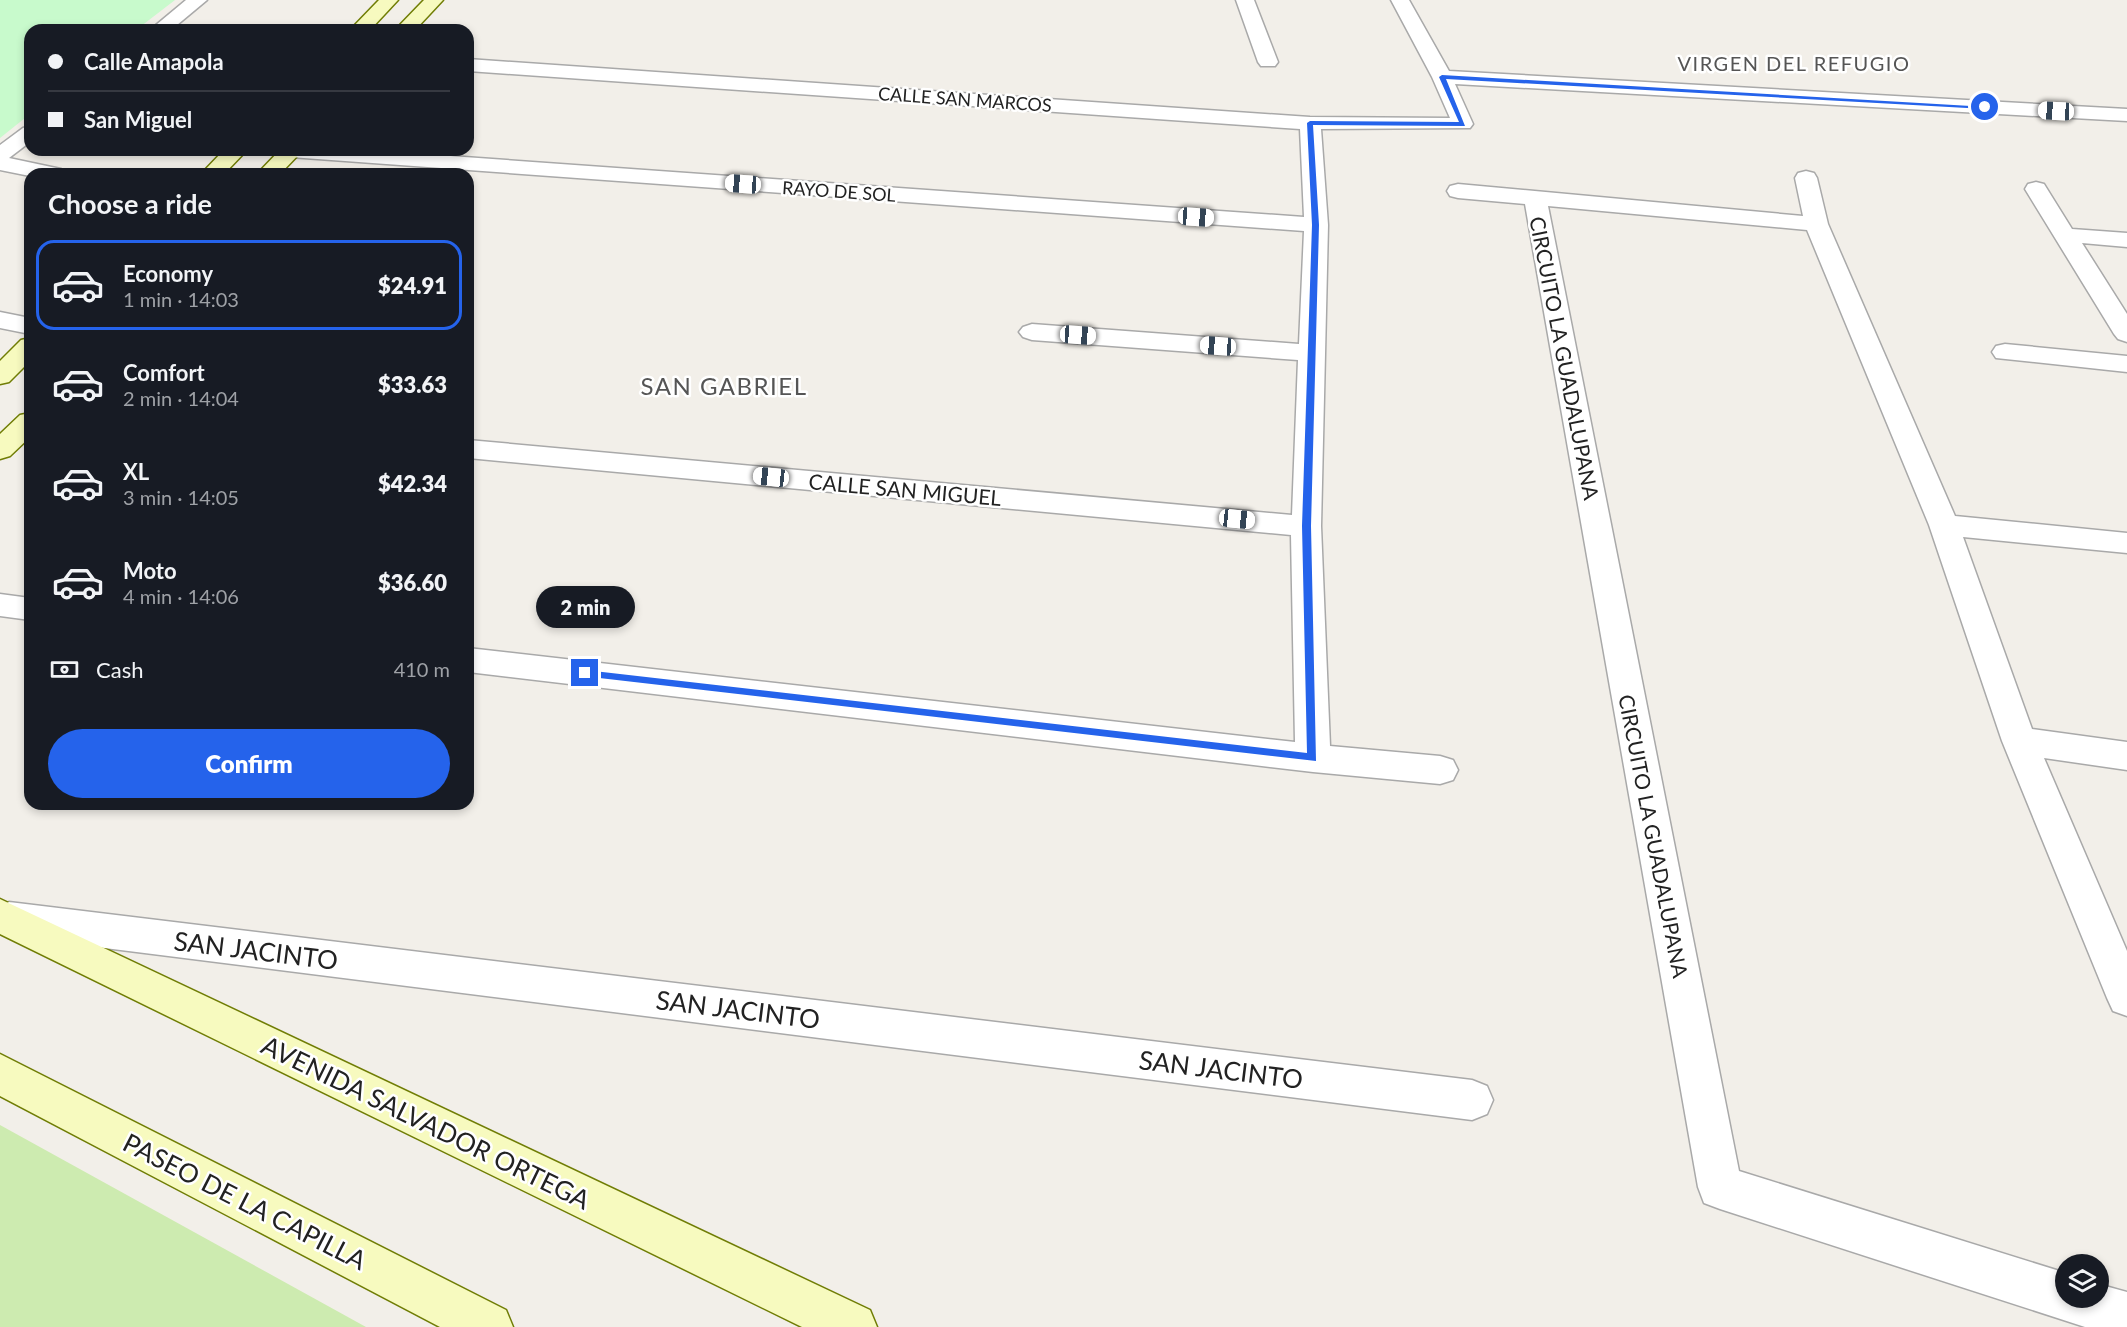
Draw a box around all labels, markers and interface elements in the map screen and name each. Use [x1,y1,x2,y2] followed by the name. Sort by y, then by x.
[84,48,224,75] text: Calle Amapola
[1678,51,1910,75] district label: VIRGEN DEL REFUGIO
[878,82,1052,116] street label: CALLE SAN MARCOS
[1971,93,1998,120] route start
[2038,101,2074,121] car
[84,106,192,133] text: San Miguel
[724,174,762,194] car
[781,176,897,206] street label: RAYO DE SOL
[48,187,212,220] text: Choose a ride
[1177,207,1215,227] car
[1525,214,1605,503] street label: CIRCUITO LA GUADALUPANA
[51,258,105,312] icon: car
[123,260,213,287] text: Economy
[378,272,447,299] text: $24.91
[123,287,239,311] text: 1 min · 14:03
[1059,325,1097,345] car
[1199,336,1237,356] car
[51,357,105,411] icon: car
[123,359,205,386] text: Comfort
[378,371,447,398] text: $33.63
[640,371,808,400] district label: SAN GABRIEL
[123,386,239,410] text: 2 min · 14:04
[51,456,105,510] icon: car
[123,458,149,485] text: XL
[752,466,790,488] car
[808,468,1003,510] street label: CALLE SAN MIGUEL
[378,470,447,497] text: $42.34
[123,485,239,509] text: 3 min · 14:05
[1218,508,1256,530] car
[51,555,105,609] icon: car
[123,557,177,584] text: Moto
[378,569,447,596] text: $36.60
[123,584,239,608] text: 4 min · 14:06
[536,586,634,628] callout: 2 min
[561,595,610,619] text: 2 min
[48,653,81,686] icon: cash
[96,656,143,683] text: Cash
[394,657,450,681] text: 410 m
[571,659,598,686] route end
[1614,692,1694,981] street label: CIRCUITO LA GUADALUPANA
[48,729,450,798] button: Confirm
[172,924,340,976] street label: SAN JACINTO
[654,983,822,1035] street label: SAN JACINTO
[257,1028,596,1216] street label: AVENIDA SALVADOR ORTEGA
[1137,1043,1305,1095] street label: SAN JACINTO
[118,1126,372,1276] street label: PASEO DE LA CAPILLA
[2055,1254,2109,1308] map controls
[2055,1254,2109,1308] button: layers

